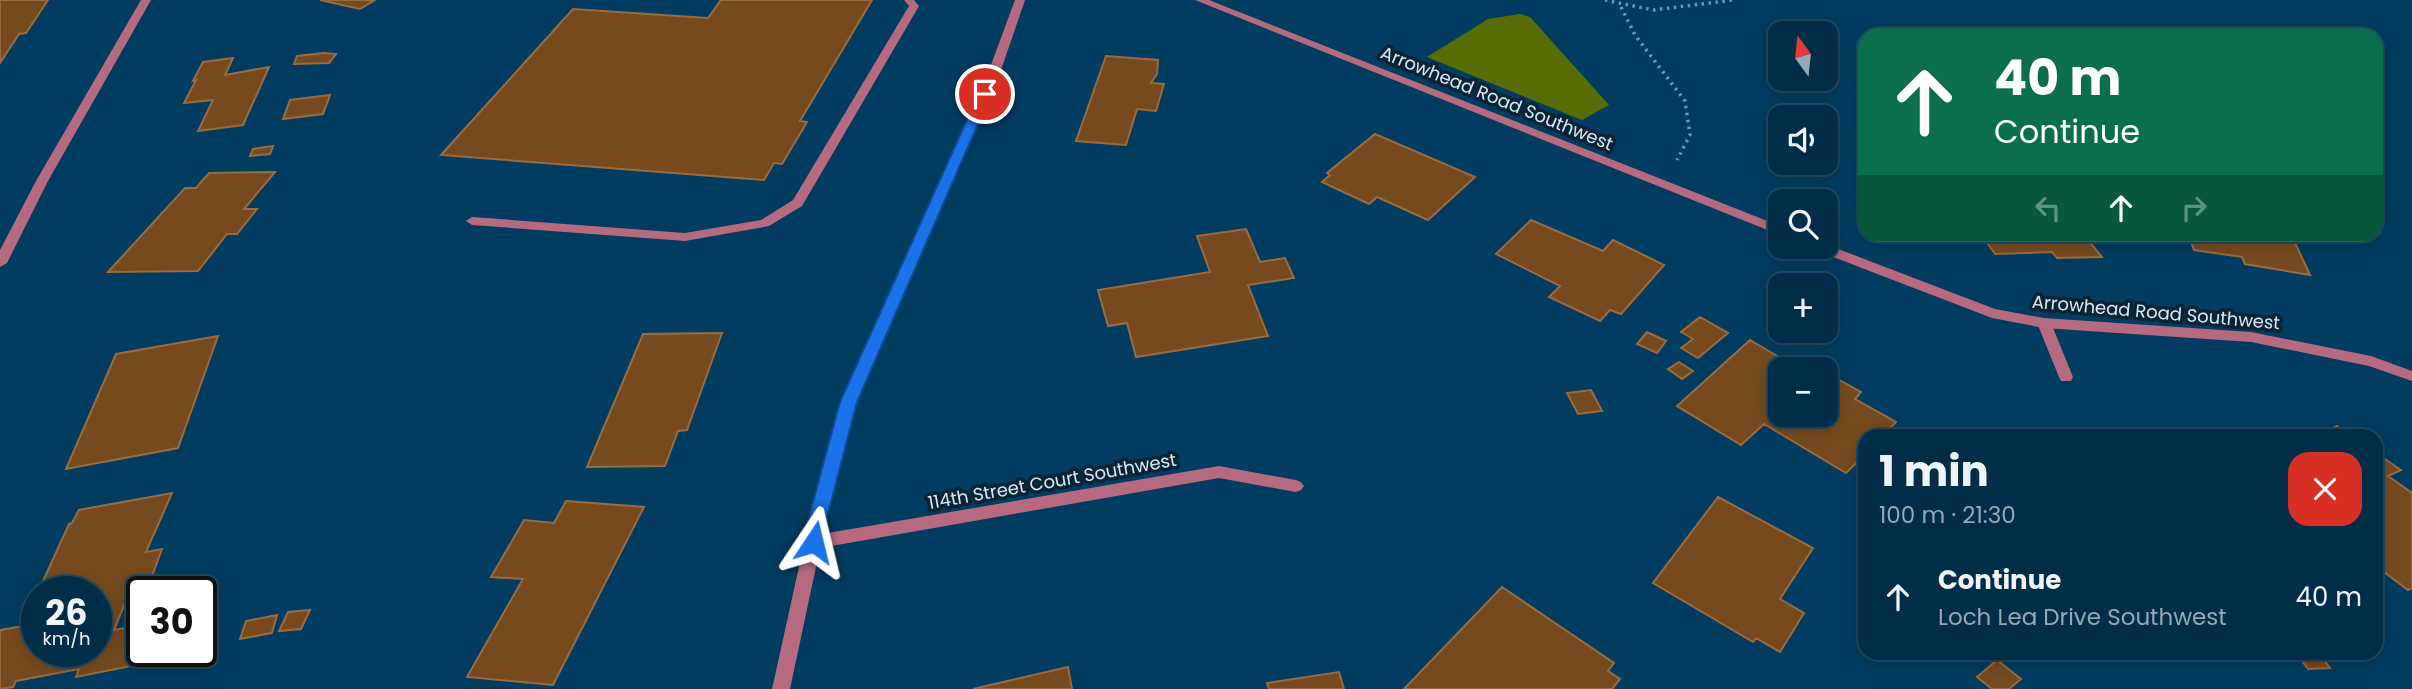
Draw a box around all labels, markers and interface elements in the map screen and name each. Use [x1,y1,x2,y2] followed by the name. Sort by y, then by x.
[1768,21,1838,91] north arrow
[1768,21,1838,427] map controls
[1377,40,1617,156] street label: Arrowhead Road Southwest
[1994,44,2121,112] text: 40 m
[1879,56,1970,147] icon: ahead
[955,64,1015,124] pin
[966,75,1004,113] icon: arrive
[1768,105,1838,175] button: sound
[1994,109,2140,154] text: Continue
[1768,189,1838,259] button: search
[2029,189,2067,227] icon: left
[2102,189,2140,227] icon: ahead
[2175,189,2213,227] icon: right
[1768,273,1838,343] button: +
[2031,289,2281,335] street label: Arrowhead Road Southwest
[1768,357,1838,427] button: −
[1879,442,1989,501] text: 1 min
[926,447,1178,515] street label: 114th Street Court Southwest
[2288,452,2362,526] button: close
[1879,499,2016,531] text: 100 m · 21:30
[777,505,851,579] position arrow
[1938,562,2061,598] text: Continue
[126,576,217,667] speed limit sign: 30
[1879,578,1917,616] icon: ahead
[2296,579,2362,615] text: 40 m
[45,588,88,637] text: 26
[1938,601,2227,633] text: Loch Lea Drive Southwest
[43,626,90,651] text: km/h

